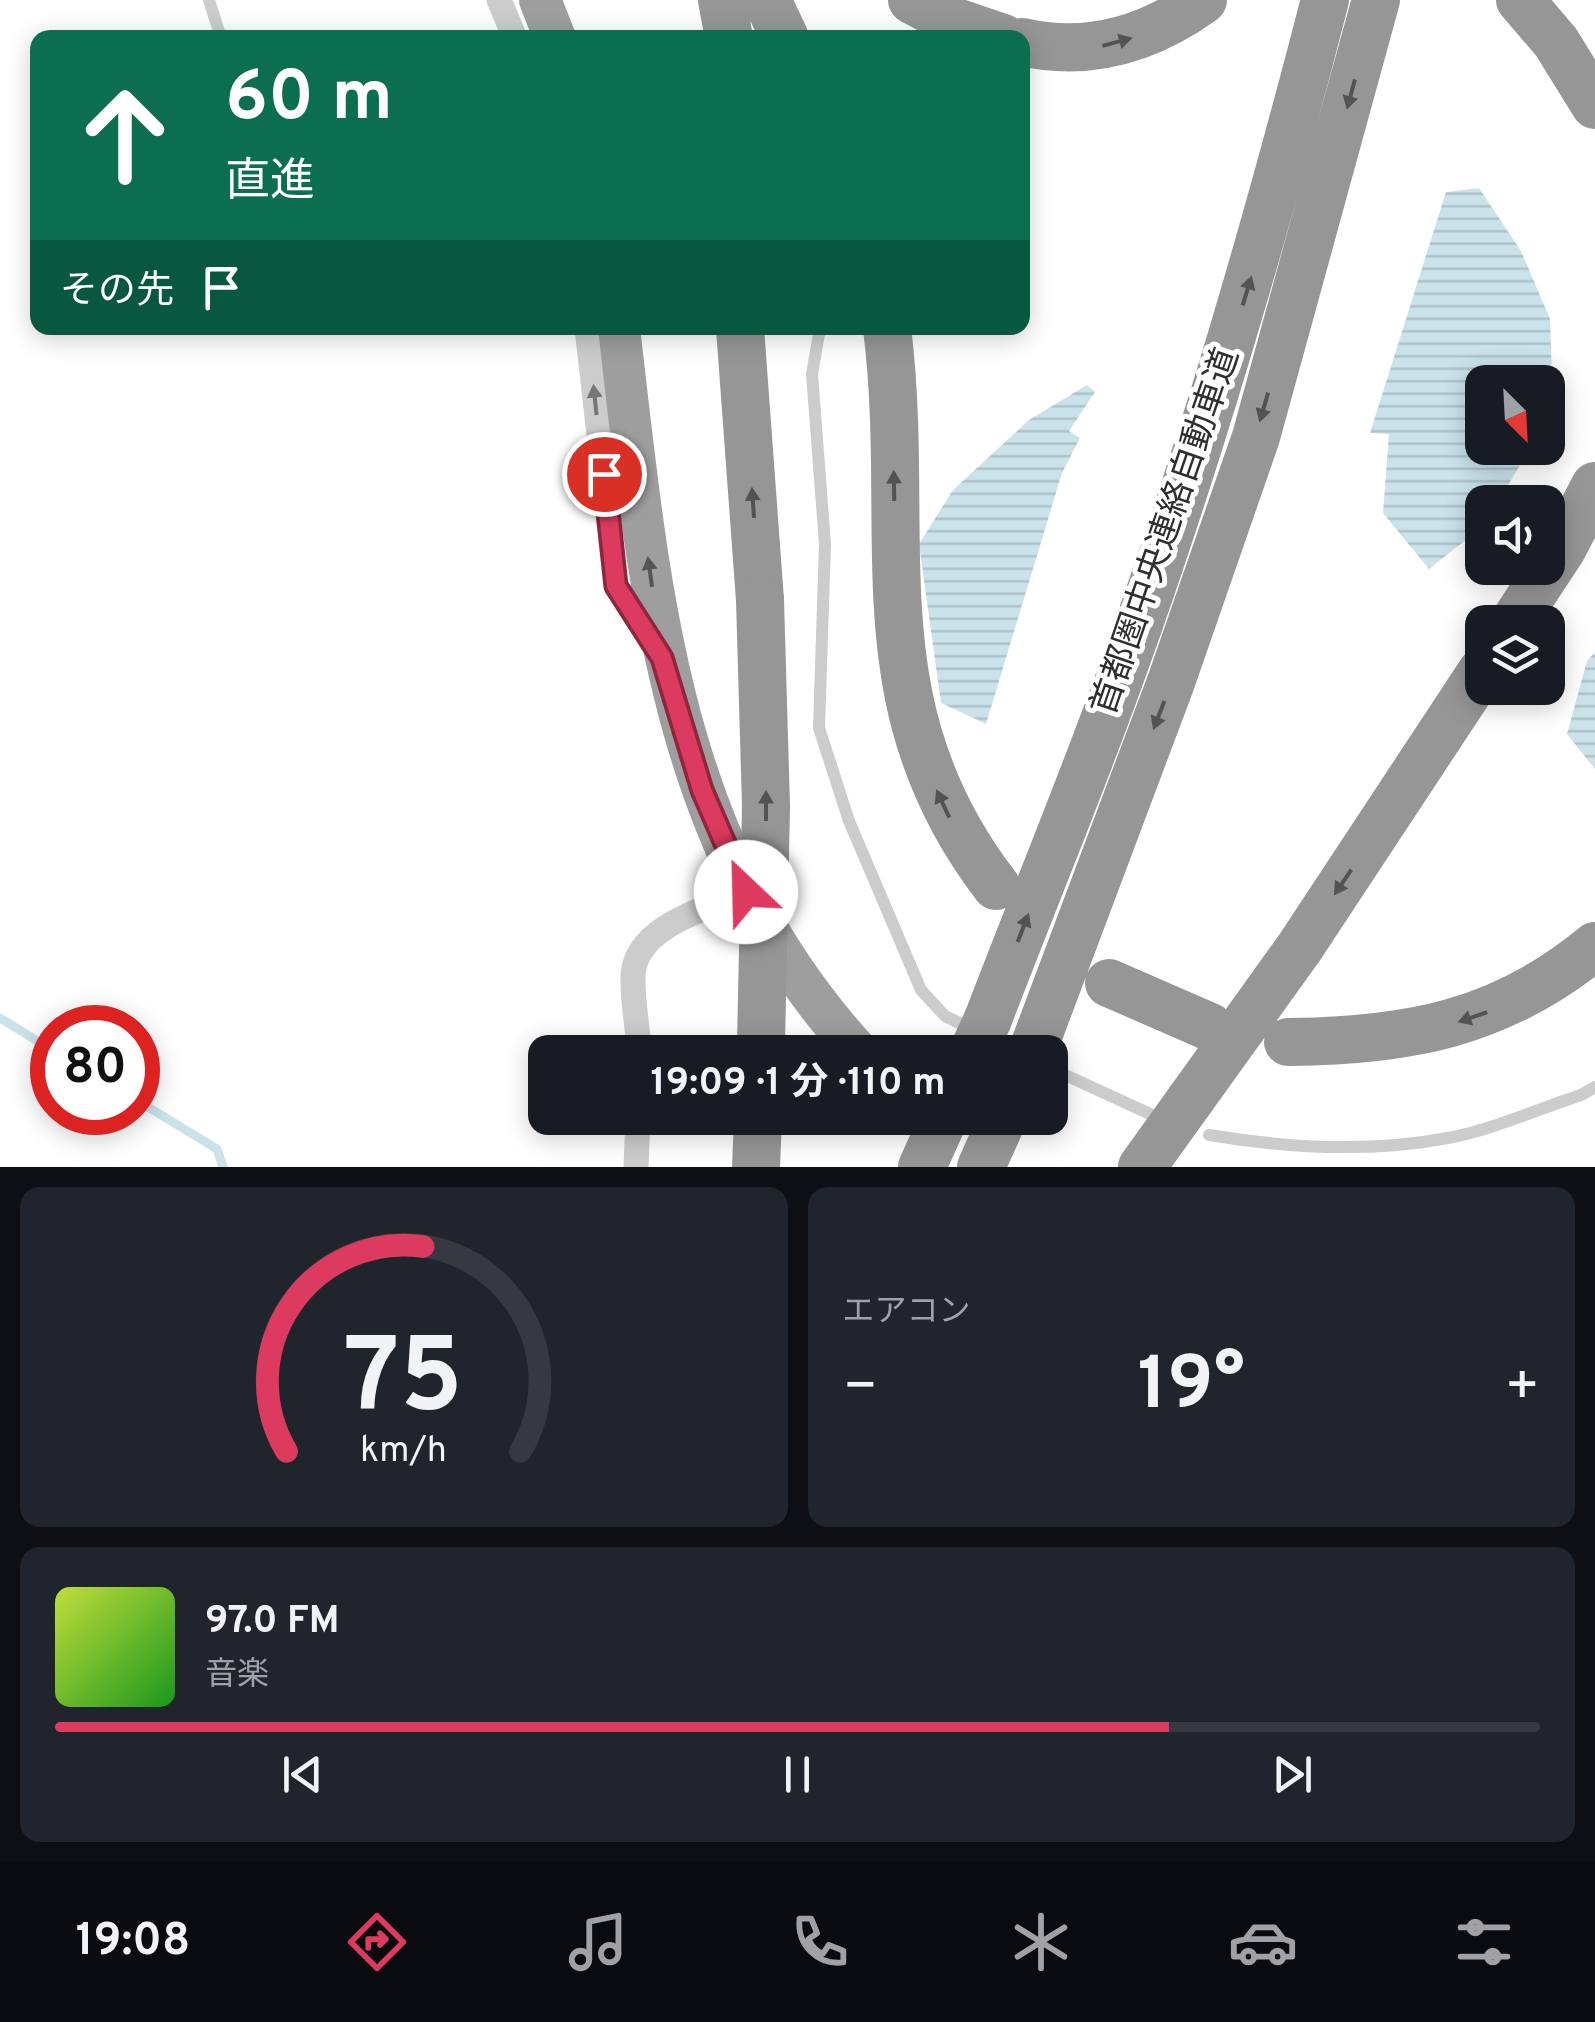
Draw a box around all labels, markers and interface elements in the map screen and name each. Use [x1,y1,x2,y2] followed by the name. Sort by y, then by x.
[1102,33,1133,49] one-way arrow
[225,56,393,145] text: 60 m
[60,70,190,200] icon: ahead
[1342,79,1358,110] one-way arrow
[225,155,315,212] text: 直進
[194,260,249,315] icon: arrive
[60,268,174,317] text: その先
[1240,275,1255,306] one-way arrow
[1084,343,1250,721] street label: 首都圏中央連絡自動車道
[1465,365,1565,465] north arrow
[1465,365,1565,705] map controls
[587,384,603,415] one-way arrow
[1256,392,1271,423] one-way arrow
[562,432,647,517] pin
[577,447,632,502] icon: arrive
[886,469,902,501] one-way arrow
[1465,485,1565,585] button: sound
[744,487,760,519] one-way arrow
[642,555,658,587] one-way arrow
[1465,605,1565,705] button: layers
[1151,700,1166,730] one-way arrow
[935,789,952,818] one-way arrow
[758,790,774,822] one-way arrow
[694,840,798,944] position arrow
[1335,869,1353,896] one-way arrow
[1016,912,1031,942] one-way arrow
[30,1005,160,1135] speed limit sign: 80
[1458,1010,1488,1025] one-way arrow
[651,1060,946,1109] text: 19:09 · 1 分 · 110 m
[843,1293,971,1333] text: エアコン
[344,1317,463,1449] text: 75
[1138,1341,1245,1436] text: 19°
[843,1354,878,1424] text: −
[1505,1354,1540,1424] text: +
[360,1429,447,1475] text: km/h
[205,1598,340,1647] text: 97.0 FM
[205,1656,269,1696] text: 音楽
[275,1747,330,1802] icon: previous
[770,1747,825,1802] icon: pause
[1265,1747,1320,1802] icon: next
[342,1907,412,1977] icon: directions
[563,1907,633,1977] icon: music
[785,1907,855,1977] icon: phone
[1006,1907,1076,1977] icon: climate
[1228,1907,1298,1977] icon: car
[1449,1907,1519,1977] icon: filters
[76,1914,190,1971] text: 19:08

